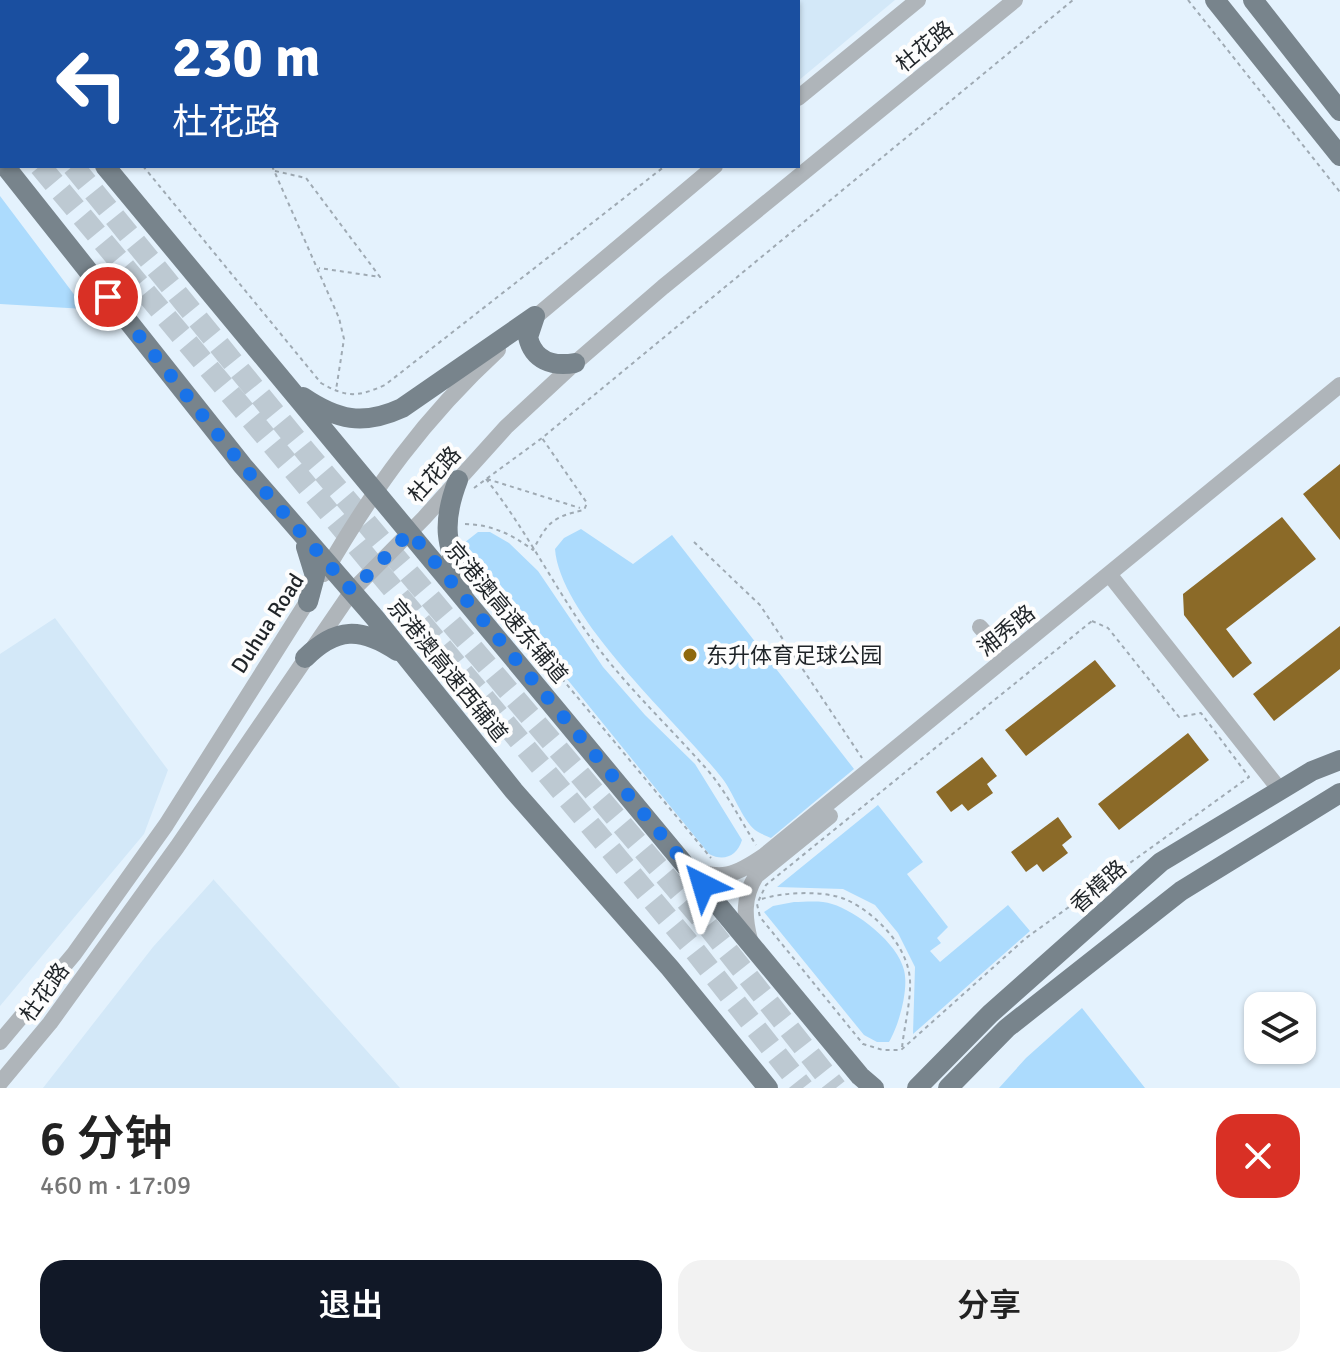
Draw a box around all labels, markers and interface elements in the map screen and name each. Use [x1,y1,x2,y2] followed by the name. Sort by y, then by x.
[890,15,958,78] street label: 杜花路
[172,23,320,92] text: 230 m
[40,32,144,136] icon: left
[172,100,280,145] text: 杜花路
[74,263,142,331] pin
[86,275,130,319] icon: arrive
[402,441,466,508] street label: 杜花路
[440,536,574,688] street label: 京港澳高速东辅道
[225,568,310,678] street label: Duhua Road
[382,593,513,747] street label: 京港澳高速西辅道
[972,599,1040,662] street label: 湘秀路
[706,642,882,669] place label: 东升体育足球公园
[681,646,699,664] marker: 东升体育足球公园
[661,843,745,927] position arrow
[1065,854,1132,918] street label: 香樟路
[14,958,75,1027] street label: 杜花路
[1244,992,1316,1064] map controls
[1244,992,1316,1064] button: layers
[40,1110,172,1169] text: 6 分钟
[1216,1114,1300,1198] button: close
[40,1170,191,1202] text: 460 m · 17:09
[40,1260,662,1352] button: 退出
[678,1260,1300,1352] button: 分享

